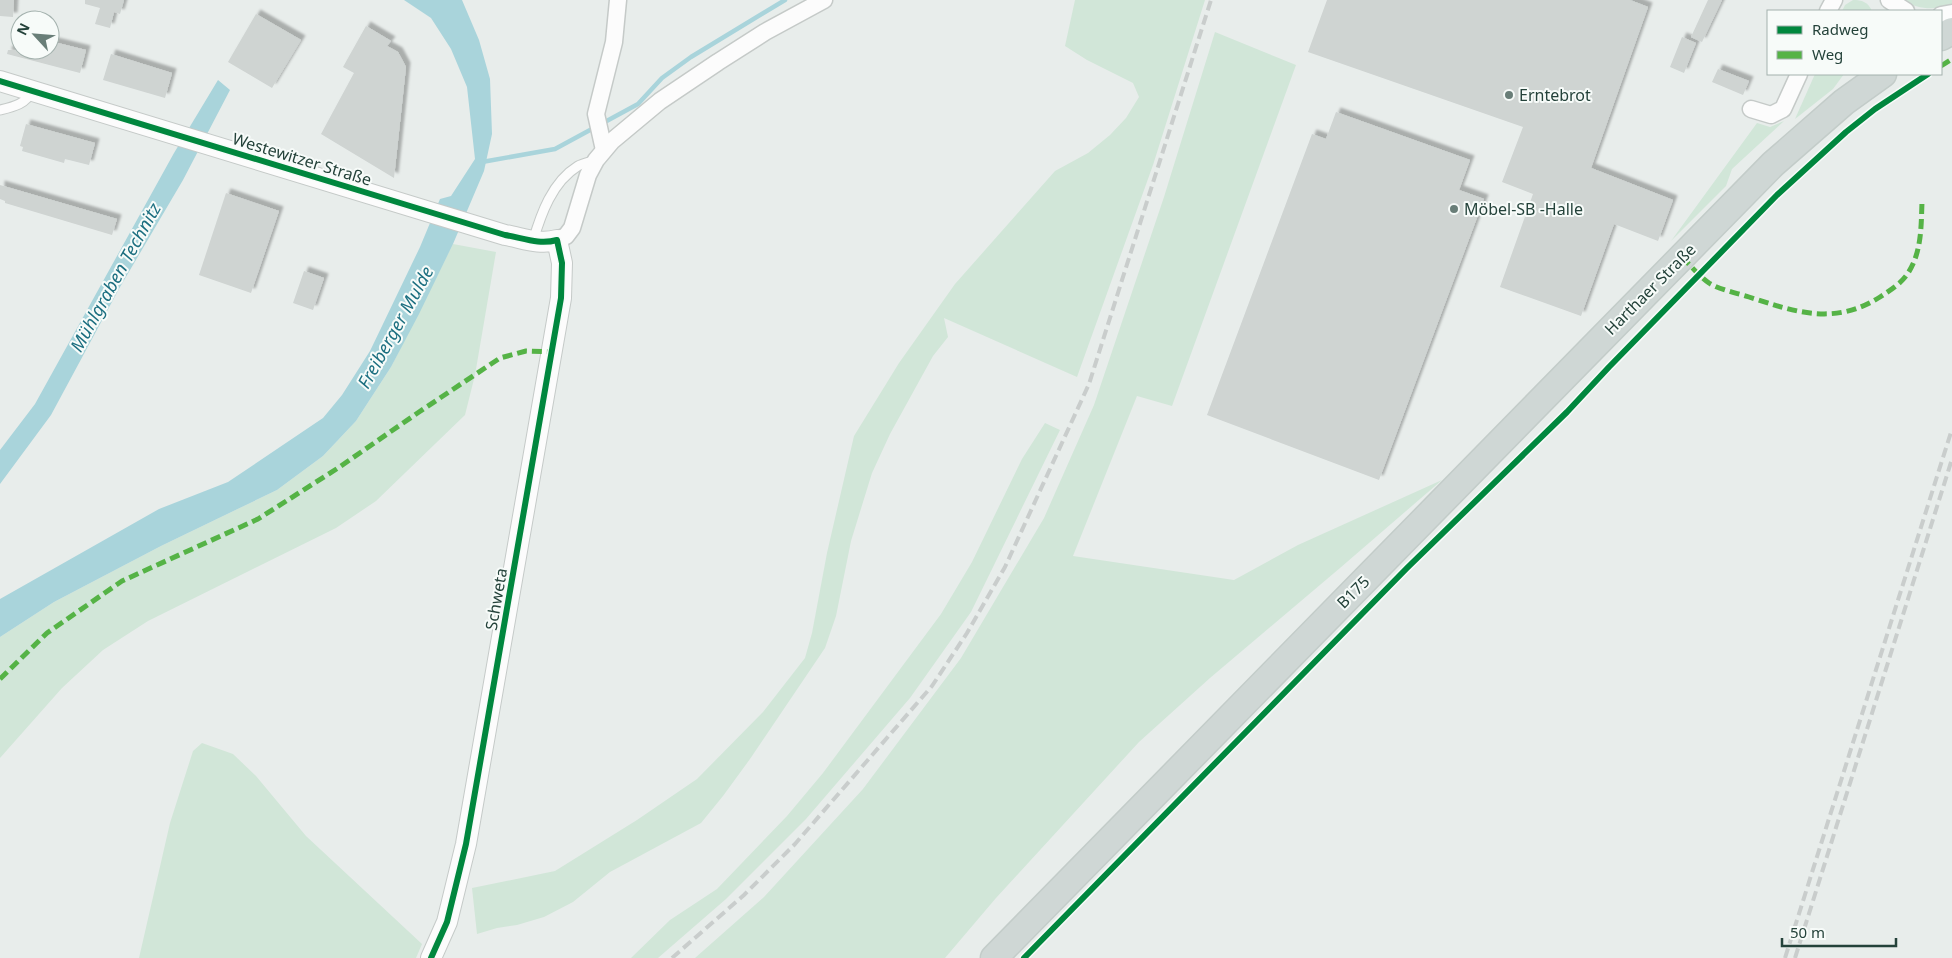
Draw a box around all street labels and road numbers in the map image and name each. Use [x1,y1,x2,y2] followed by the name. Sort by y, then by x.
[230,127,374,191] street label: Westewitzer Straße
[1600,239,1700,339] street label: Harthaer Straße
[480,566,512,632] street label: Schweta
[1332,571,1374,613] street label: B175

